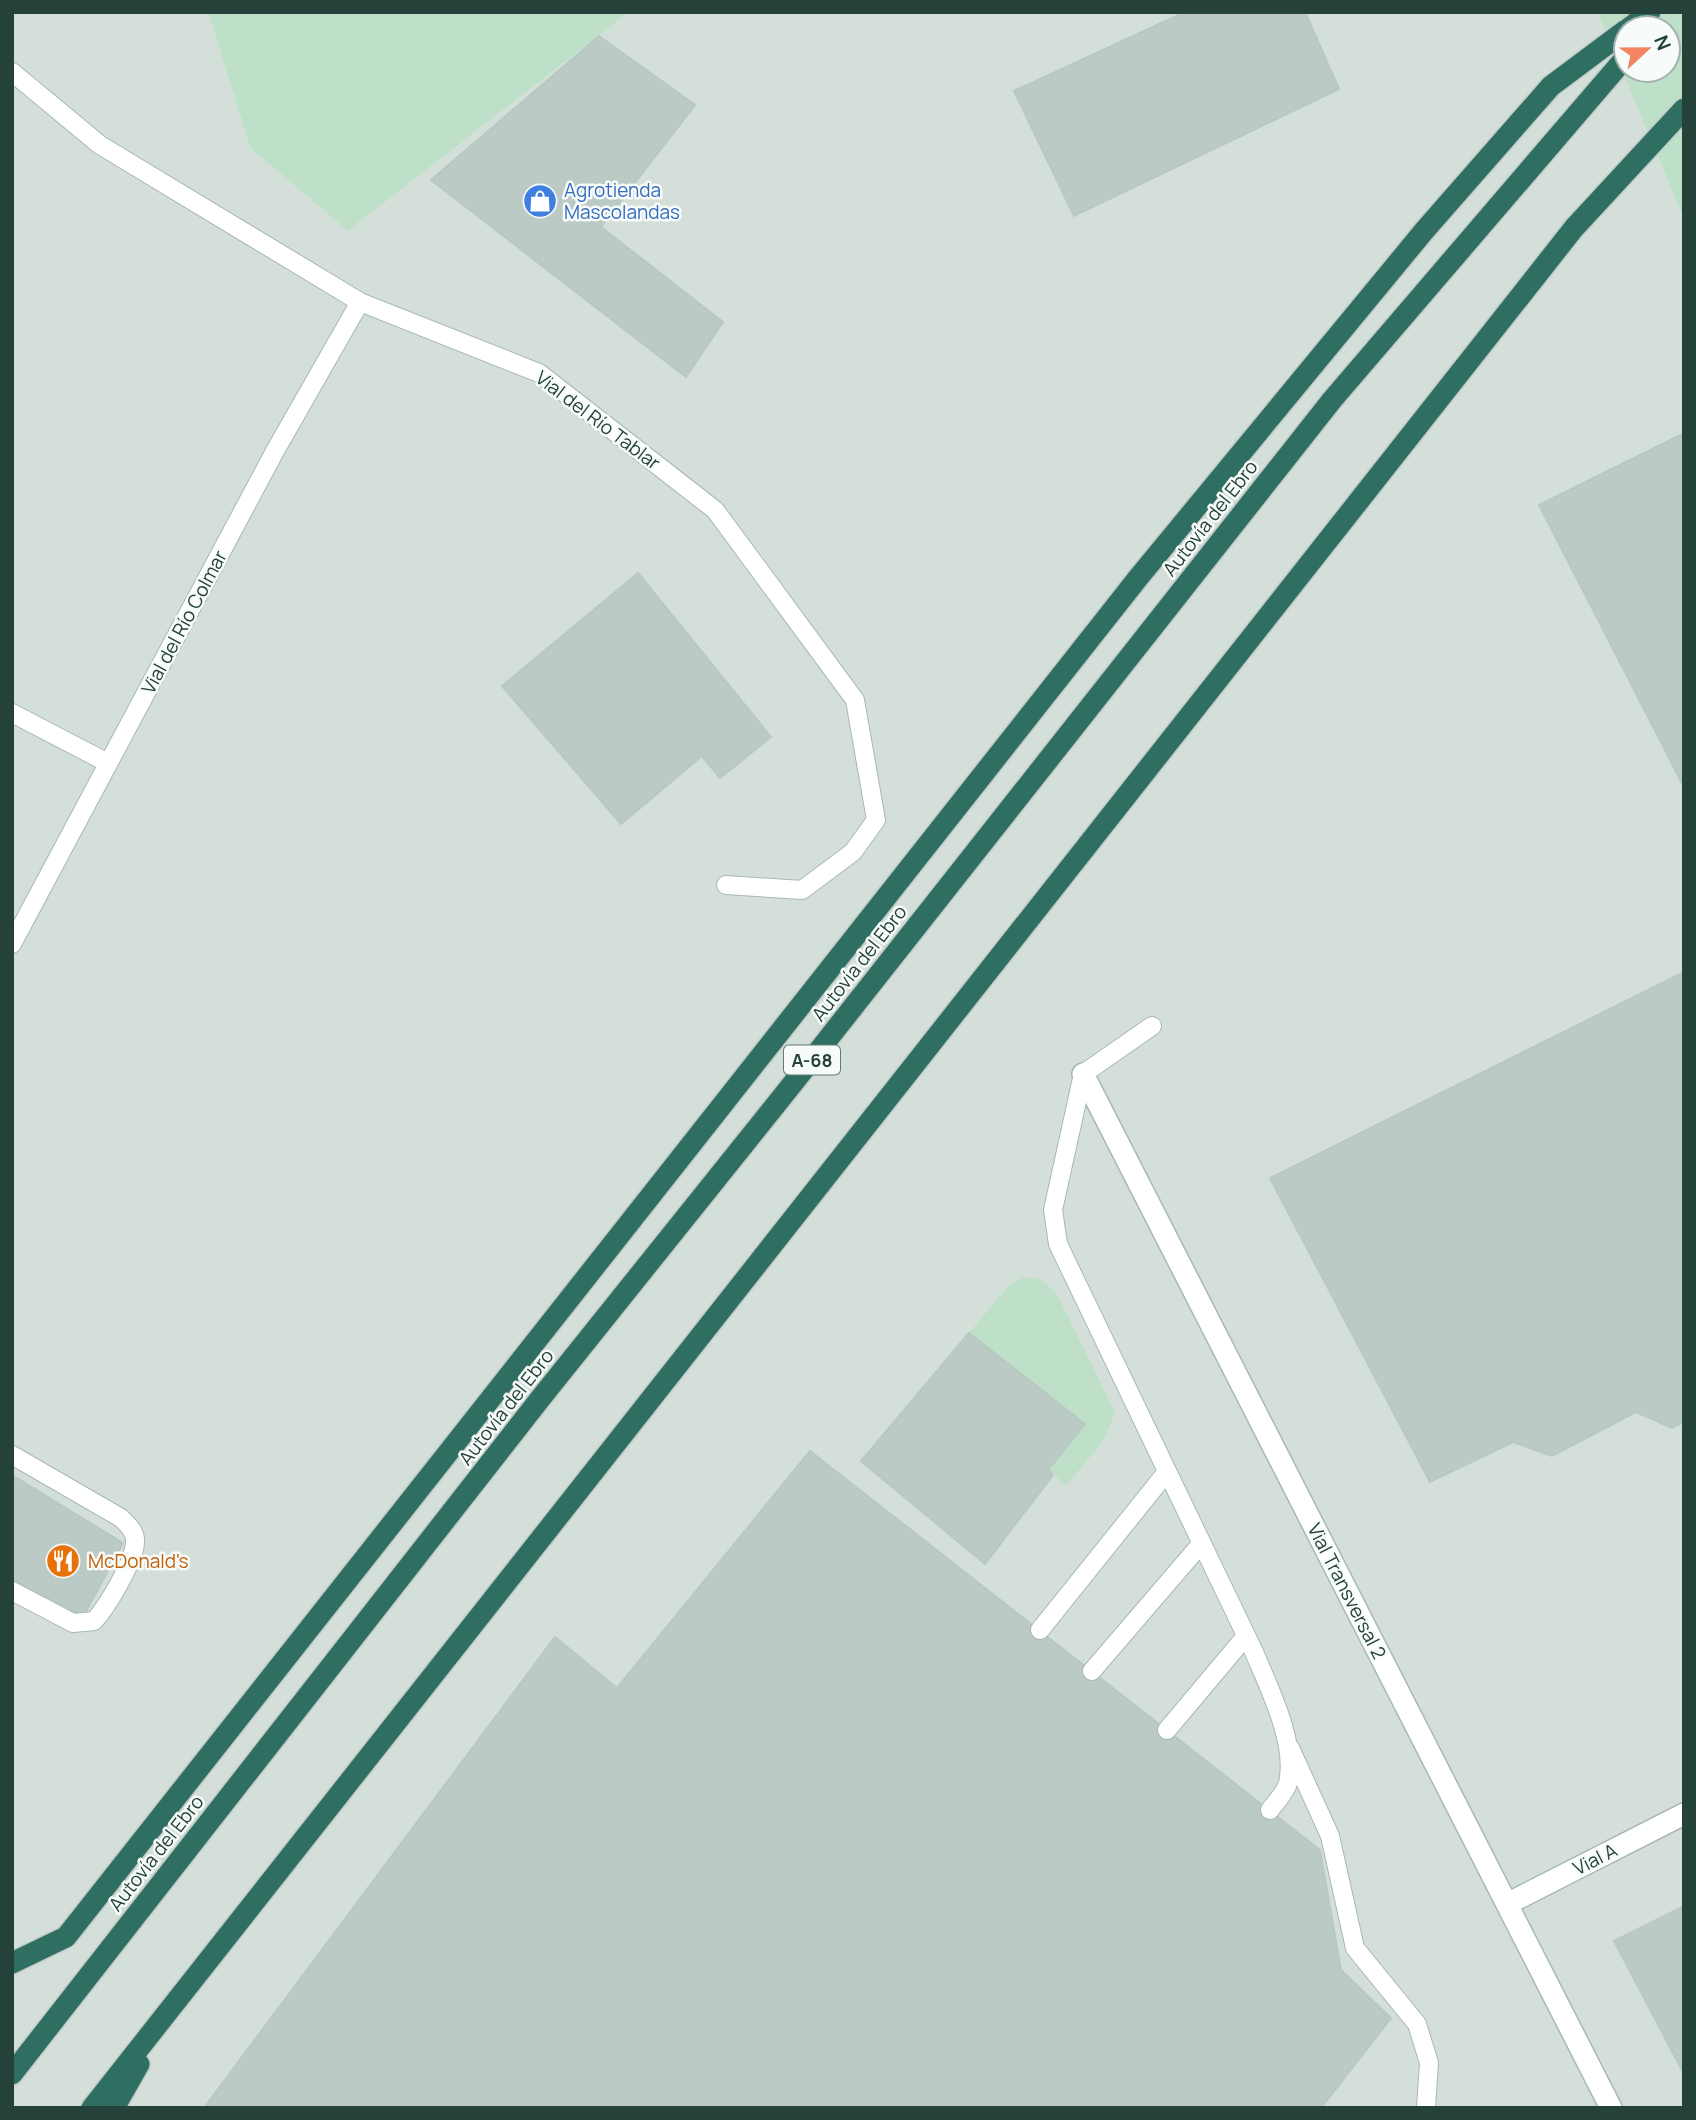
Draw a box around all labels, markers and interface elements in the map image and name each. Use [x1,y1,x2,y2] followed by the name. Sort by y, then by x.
[1612,14,1682,84] north arrow
[1648,31,1677,54] text: N
[564,177,680,225] place label: Agrotienda Mascolandas
[521,182,559,220] shop icon: Agrotienda Mascolandas
[530,364,666,476] street label: Vial del Río Tablar
[1157,455,1263,581] street label: Autovía del Ebro
[135,546,233,698] street label: Vial del Río Colmar
[806,900,912,1026] street label: Autovía del Ebro
[784,1045,840,1074] road number: A-68
[453,1344,559,1470] street label: Autovía del Ebro
[1302,1519,1392,1663] street label: Vial Transversal 2
[44,1542,82,1580] restaurant icon: McDonald's
[88,1548,189,1574] place label: McDonald's
[103,1790,209,1916] street label: Autovía del Ebro
[1568,1837,1622,1881] street label: Vial A

